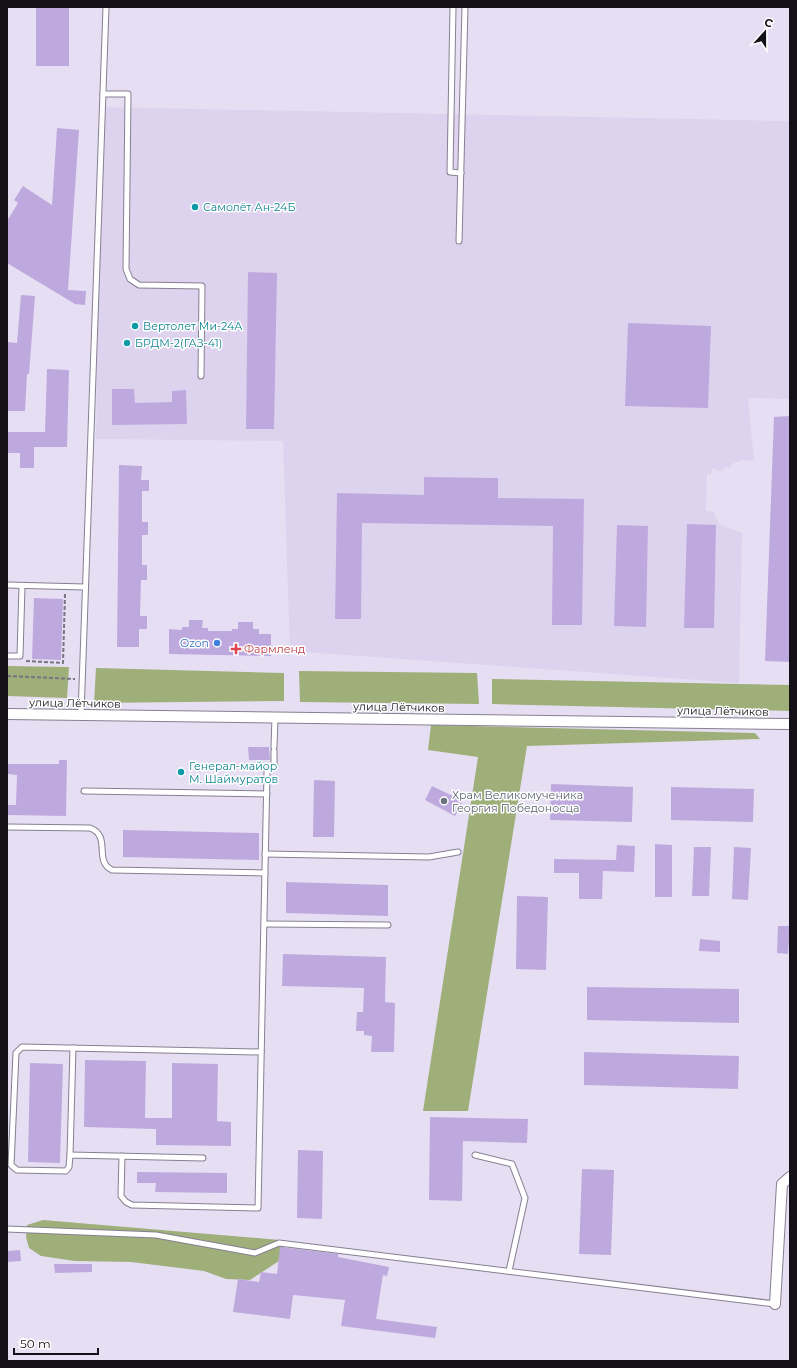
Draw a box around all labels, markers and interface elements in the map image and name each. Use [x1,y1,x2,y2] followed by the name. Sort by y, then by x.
[745,12,785,52] north arrow
[762,15,775,31] text: С
[203,200,295,214] place label: Самолёт Ан-24Б
[190,202,200,212] marker: Самолёт Ан-24Б
[143,319,243,333] place label: Вертолет Ми-24А
[130,321,140,331] marker: Вертолет Ми-24А
[135,336,222,350] place label: БРДМ-2(ГАЗ-41)
[122,338,132,348] marker: БРДМ-2(ГАЗ-41)
[180,636,209,650] place label: Ozon
[212,638,222,648] marker: Ozon
[244,642,305,656] place label: Фармленд
[231,644,241,654] marker: Фармленд
[28,695,121,711] street label: улица Лётчиков
[352,699,445,715] street label: улица Лётчиков
[676,703,769,719] street label: улица Лётчиков
[189,759,278,786] place label: Генерал-майор М. Шаймуратов
[176,767,186,777] marker: Генерал-майор М. Шаймуратов
[452,788,583,815] place label: Храм Великомученика Георгия Победоносца
[439,796,449,806] marker: Храм Великомученика Георгия Победоносца
[14,1330,98,1356] scale bar
[20,1336,51,1351] text: 50 m

